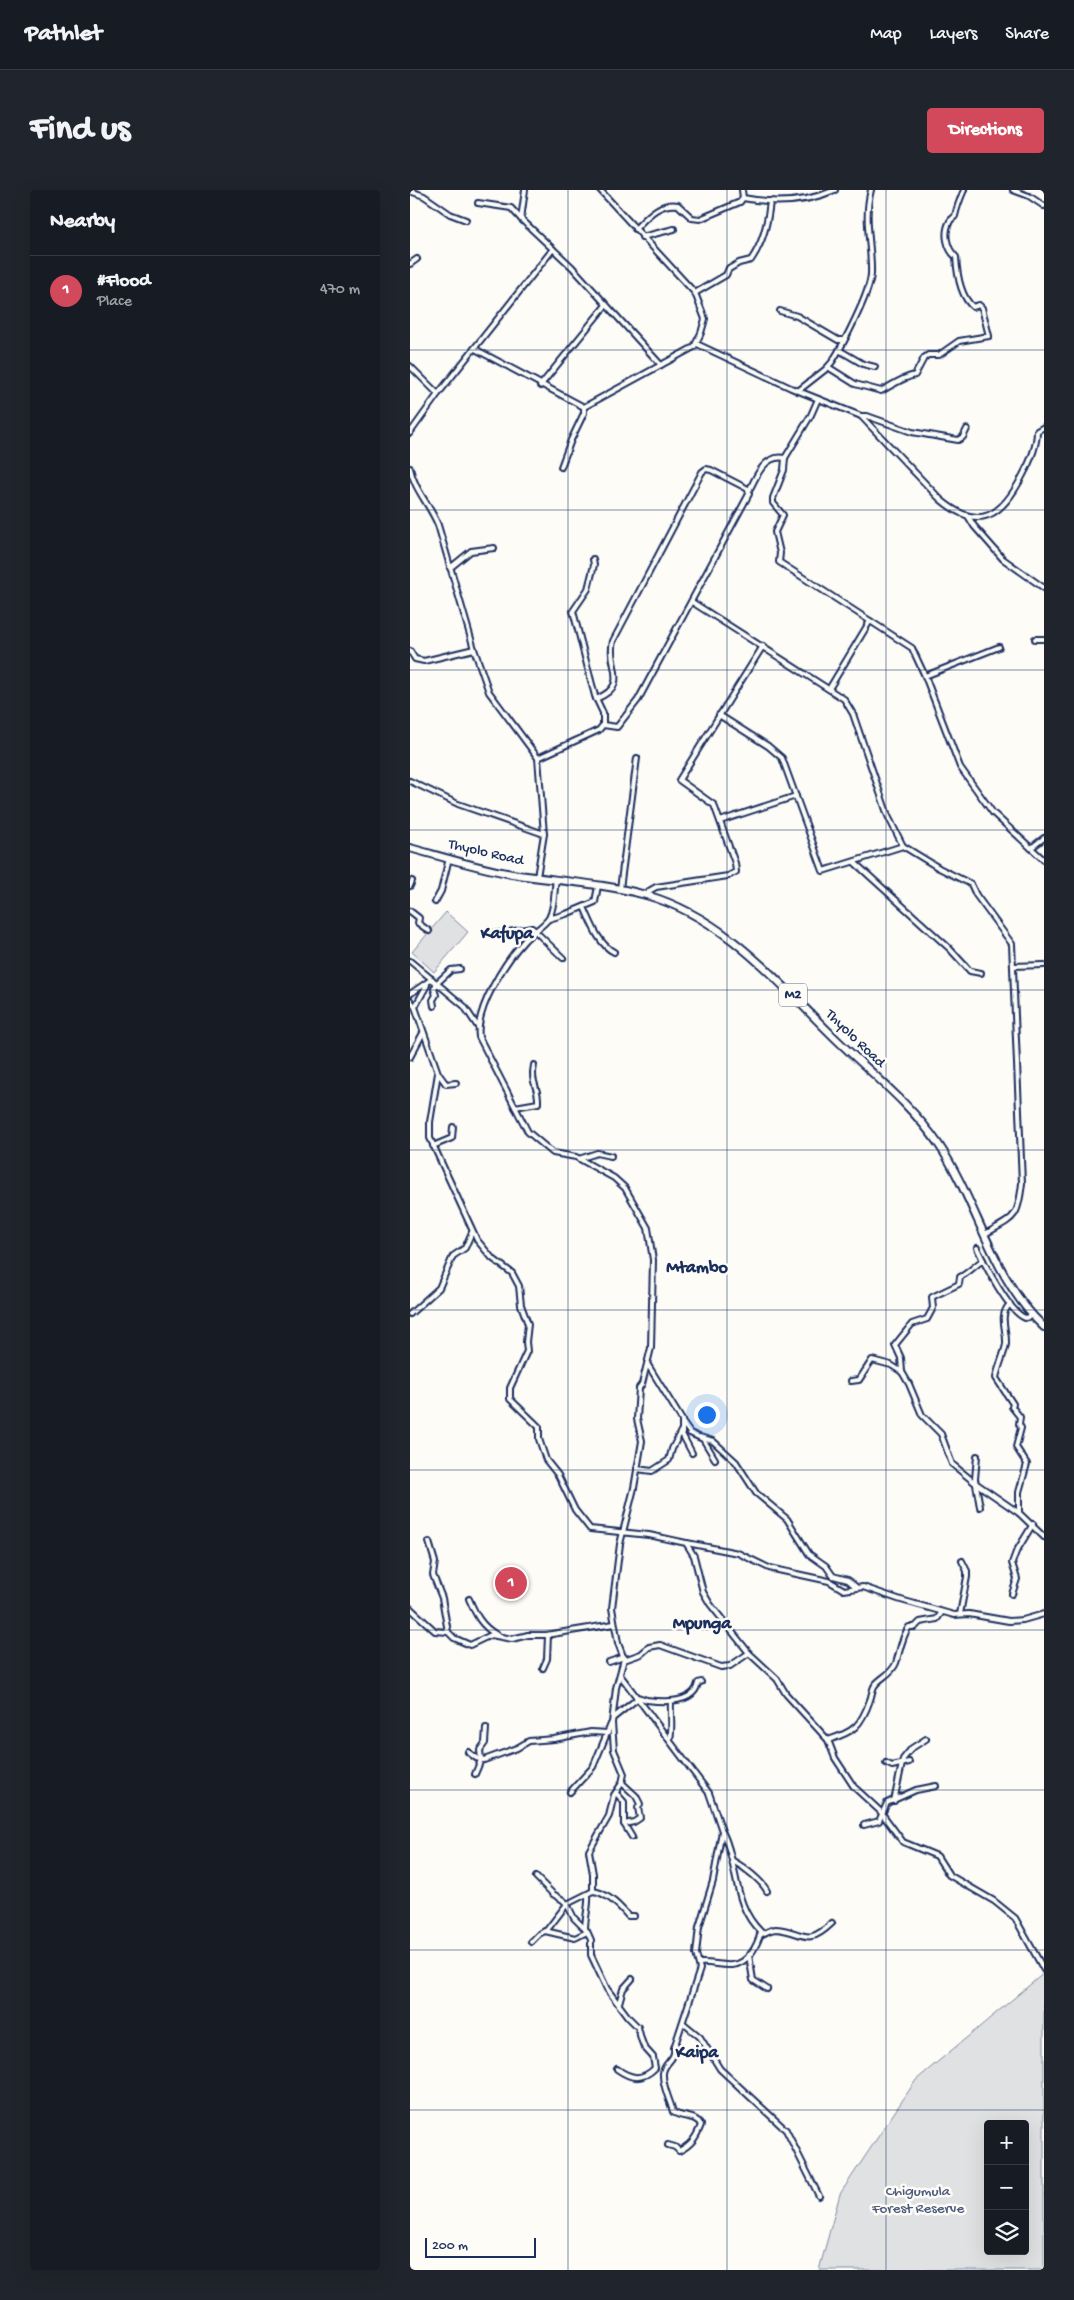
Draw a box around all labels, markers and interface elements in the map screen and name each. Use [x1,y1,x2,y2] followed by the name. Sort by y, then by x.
[25,20,102,49] text: Pathlet
[870,24,902,45] text: Map
[930,24,977,45] text: Layers
[1005,24,1049,45] text: Share
[927,108,1044,153] button: Directions
[30,110,130,151] text: Find us
[50,210,115,235] text: Nearby
[97,270,150,293] text: #Flood
[63,281,69,300] text: 1
[320,281,360,300] text: 470 m
[97,293,132,312] text: Place
[446,835,526,871] street label: Thyolo Road
[480,924,534,945] district label: Kafupa
[779,984,807,1006] road number: M2
[821,1005,890,1073] street label: Thyolo Road
[666,1258,728,1279] district label: Mtambo
[694,1402,720,1428] your location
[495,1564,527,1602] pin: 1
[673,1614,732,1635] district label: Mpunga
[675,2043,719,2064] district label: Kaipa
[984,2120,1029,2255] map controls
[984,2120,1029,2165] button: +
[984,2165,1029,2210] button: −
[871,2183,964,2218] park label: Chigumula Forest Reserve
[984,2210,1029,2255] button: layers
[425,2235,536,2258] scale bar
[432,2238,468,2255] text: 200 m

